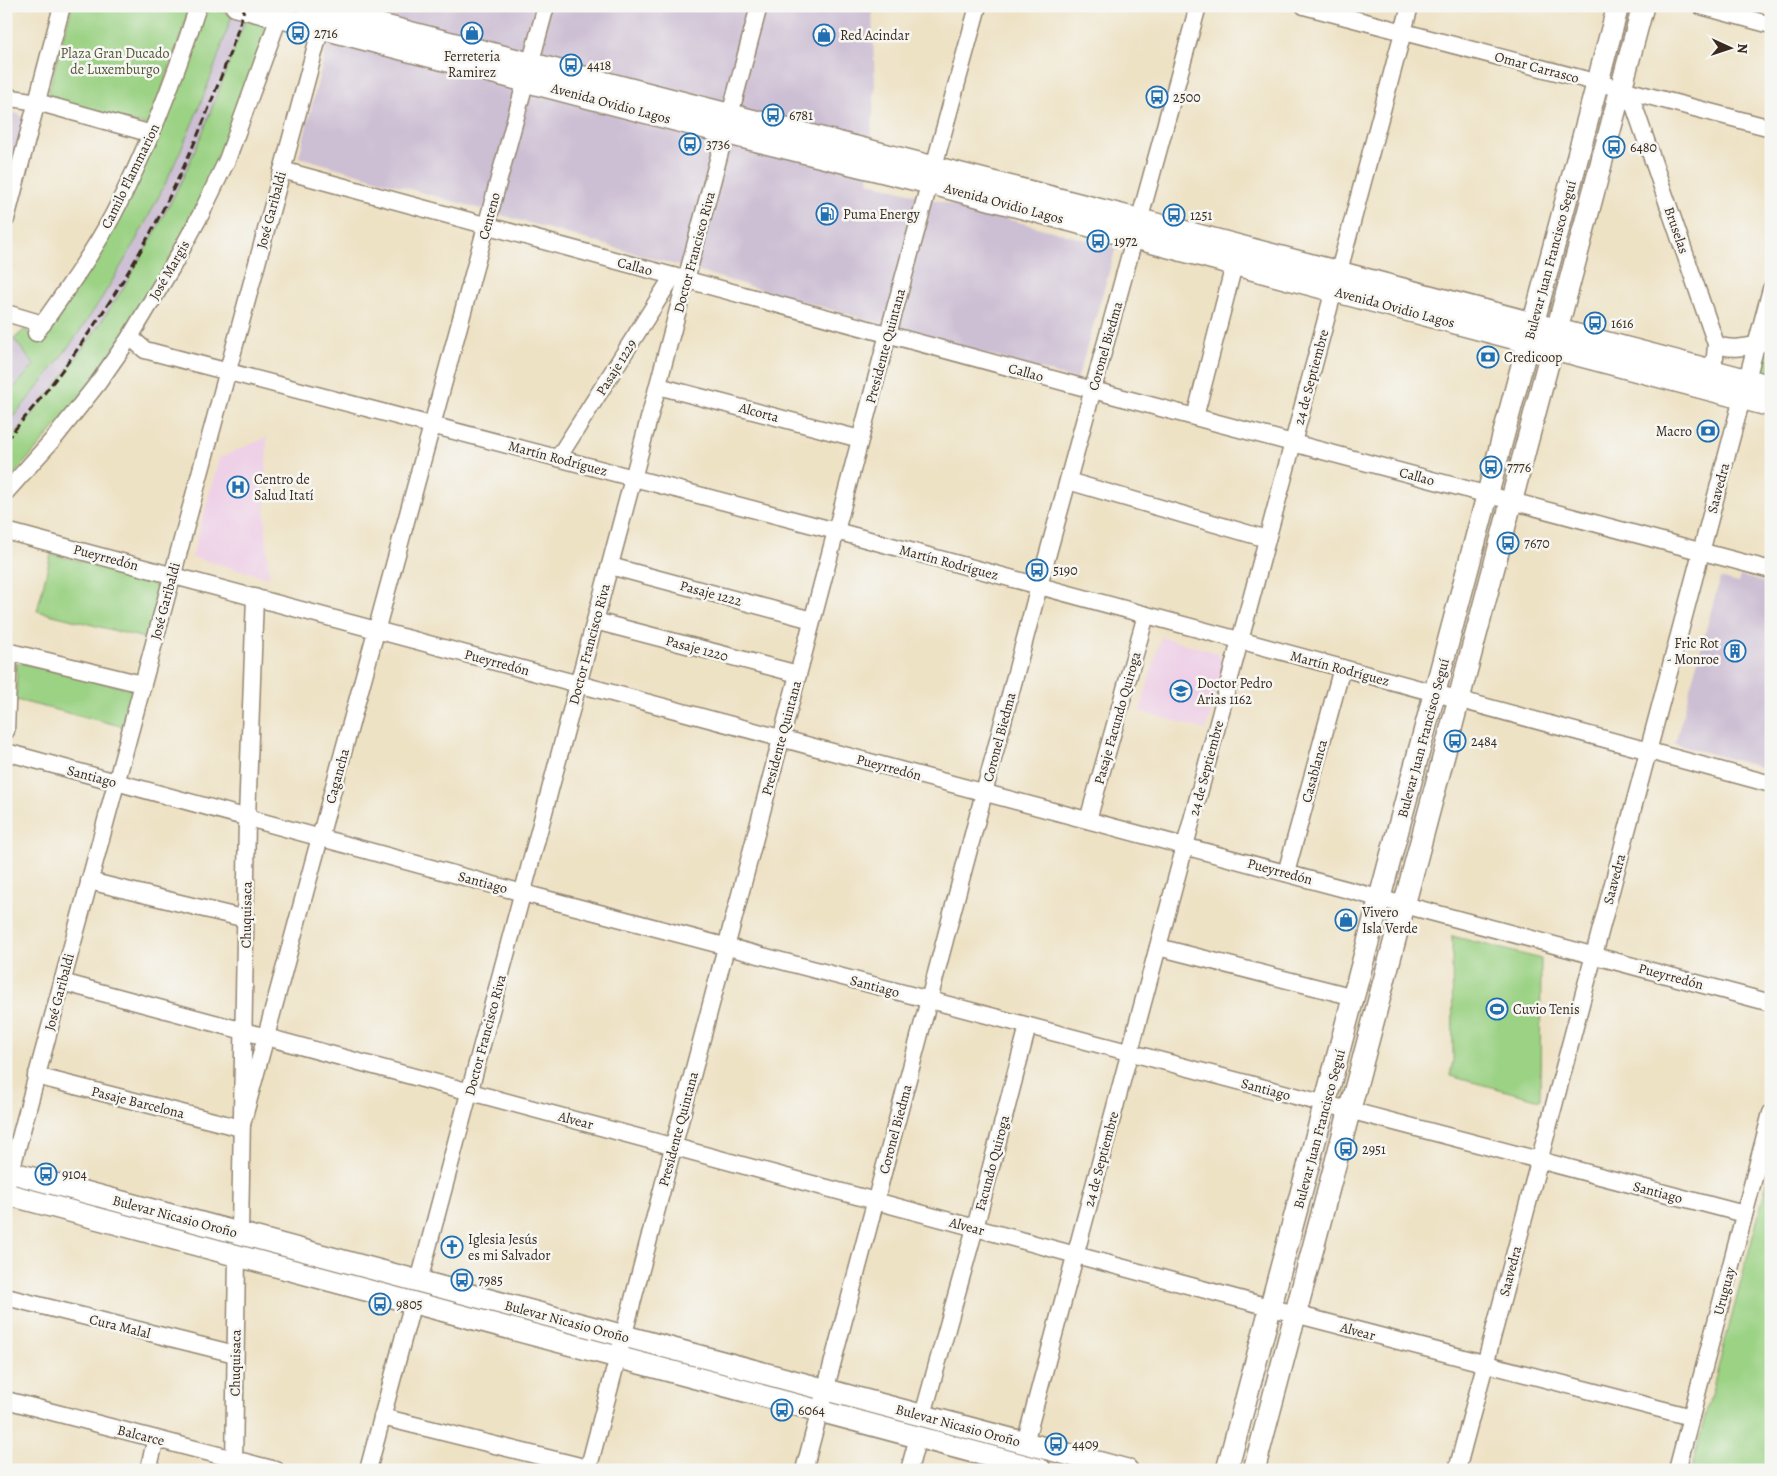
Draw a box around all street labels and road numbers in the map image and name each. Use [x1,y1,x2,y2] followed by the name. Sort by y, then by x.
[1493,47,1581,88] street label: Omar Carrasco
[548,78,673,129] street label: Avenida Ovidio Lagos
[97,120,164,232] street label: Camilo Flammarion
[252,169,291,251] street label: José Garibaldi
[941,178,1066,229] street label: Avenida Ovidio Lagos
[1520,178,1581,342] street label: Bulevar Juan Francisco Seguí
[669,189,720,315] street label: Doctor Francisco Riva
[474,190,505,242] street label: Centeno
[1660,204,1693,256] street label: Bruselas
[145,237,194,304] street label: José Margis
[615,253,655,280] street label: Callao
[1332,282,1457,333] street label: Avenida Ovidio Lagos
[861,286,910,406] street label: Presidente Quintana
[1084,299,1127,393] street label: Coronel Biedma
[1290,327,1333,427] street label: 24 de Septiembre
[592,335,641,399] street label: Pasaje 1229
[1006,359,1046,386] street label: Callao
[736,398,781,427] street label: Alcorta
[506,436,610,481] street label: Martín Rodríguez
[1703,460,1734,515] street label: Saavedra
[1397,463,1437,490] street label: Callao
[71,540,141,575] street label: Pueyrredón
[897,540,1001,585] street label: Martín Rodríguez
[146,560,185,642] street label: José Garibaldi
[678,576,744,611] street label: Pasaje 1222
[564,581,615,707] street label: Doctor Francisco Riva
[663,631,730,666] street label: Pasaje 1220
[462,645,532,680] street label: Pueyrredón
[1288,646,1392,691] street label: Martín Rodríguez
[1089,649,1146,787] street label: Pasaje Facundo Quiroga
[1393,656,1454,820] street label: Bulevar Juan Francisco Seguí
[757,678,806,798] street label: Presidente Quintana
[978,690,1021,784] street label: Coronel Biedma
[1185,718,1228,818] street label: 24 de Septiembre
[1297,737,1332,805] street label: Casablanca
[321,746,354,806] street label: Cagancha
[854,750,924,785] street label: Pueyrredón
[65,761,119,792] street label: Santiago
[1599,851,1630,906] street label: Saavedra
[1245,854,1315,889] street label: Pueyrredón
[456,867,510,898] street label: Santiago
[236,881,257,949] street label: Chuquisaca
[40,951,79,1033] street label: José Garibaldi
[1636,959,1706,994] street label: Pueyrredón
[848,971,902,1002] street label: Santiago
[460,972,511,1098] street label: Doctor Francisco Riva
[1289,1047,1350,1211] street label: Bulevar Juan Francisco Seguí
[654,1069,703,1189] street label: Presidente Quintana
[1239,1074,1293,1105] street label: Santiago
[89,1082,187,1123] street label: Pasaje Barcelona
[874,1082,917,1176] street label: Coronel Biedma
[555,1106,596,1134] street label: Alvear
[1080,1109,1123,1209] street label: 24 de Septiembre
[971,1113,1015,1213] street label: Facundo Quiroga
[1631,1177,1685,1208] street label: Santiago
[110,1191,239,1242] street label: Bulevar Nicasio Oroño
[946,1212,987,1240] street label: Alvear
[1495,1243,1526,1298] street label: Saavedra
[1709,1264,1740,1317] street label: Uruguay
[502,1296,631,1347] street label: Bulevar Nicasio Oroño
[87,1310,153,1343] street label: Cura Malal
[1337,1317,1378,1345] street label: Alvear
[225,1329,246,1397] street label: Chuquisaca
[893,1400,1022,1451] street label: Bulevar Nicasio Oroño
[115,1420,166,1450] street label: Balcarce

